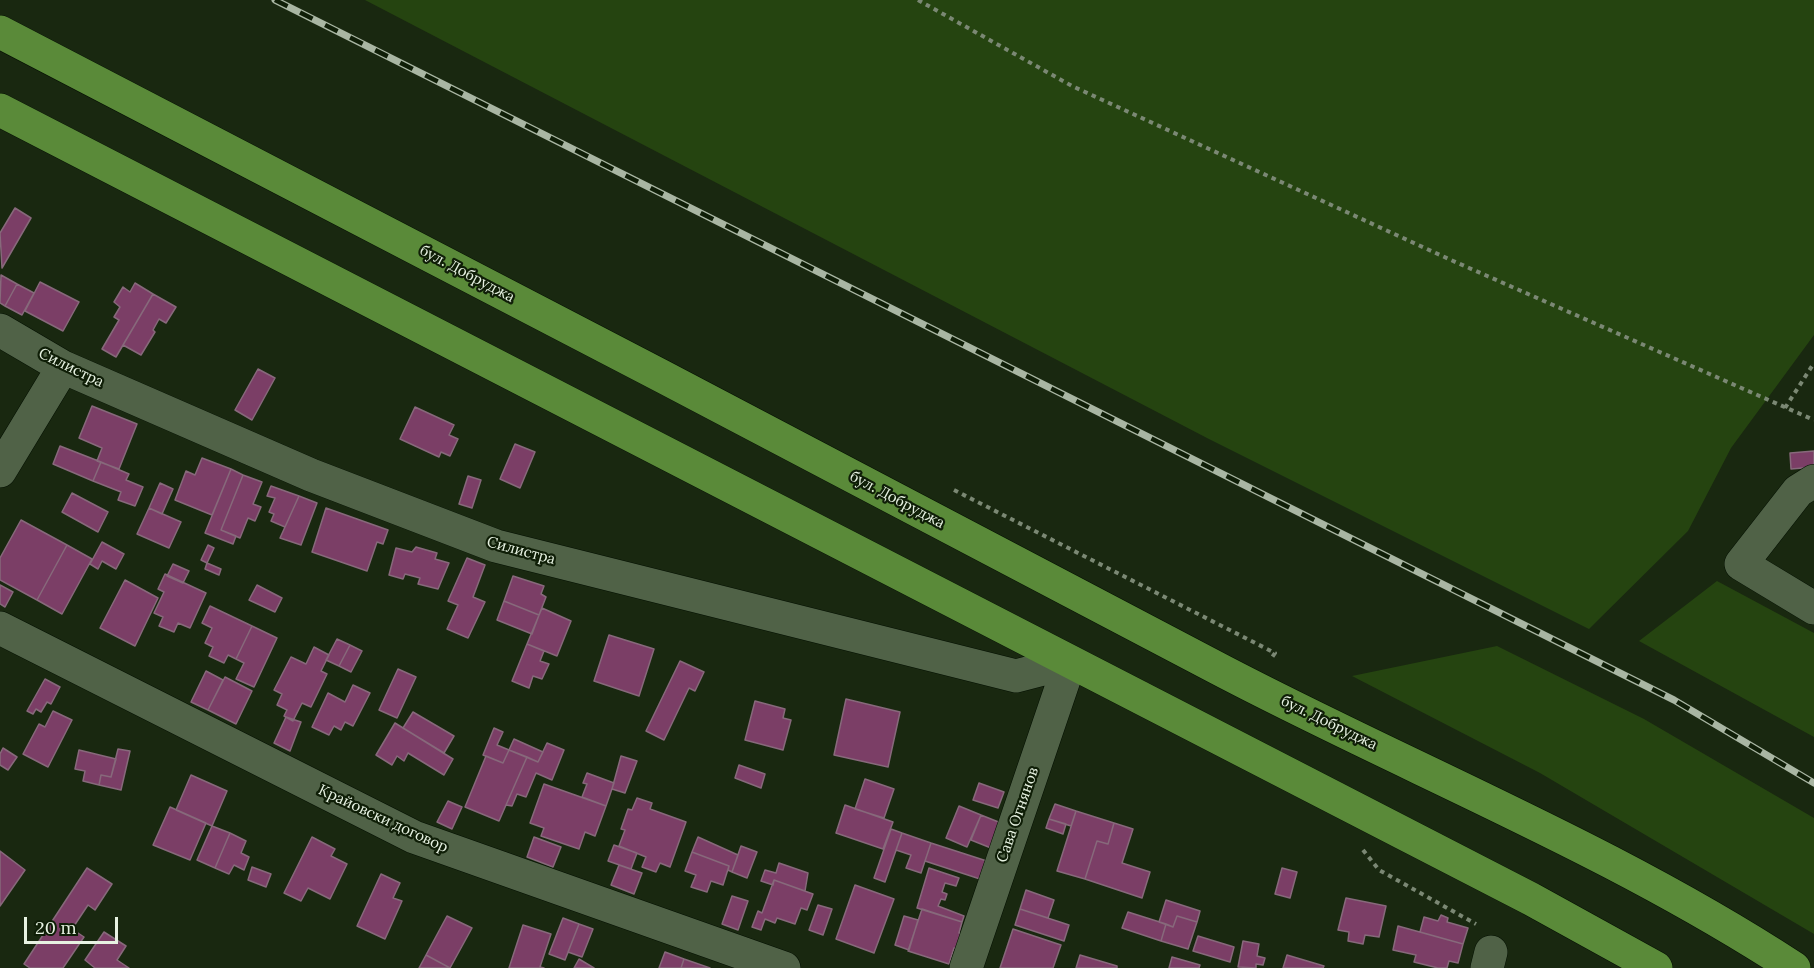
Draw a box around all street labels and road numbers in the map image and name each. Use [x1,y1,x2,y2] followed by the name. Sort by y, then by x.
[417,241,517,307] street label: бул. Добруджа
[35,345,107,391] street label: Силистра
[847,467,947,533] street label: бул. Добруджа
[485,533,557,569] street label: Силистра
[1278,692,1380,754] street label: бул. Добруджа
[993,765,1043,865] street label: Сава Огнянов
[315,781,451,857] street label: Крайовски договор

